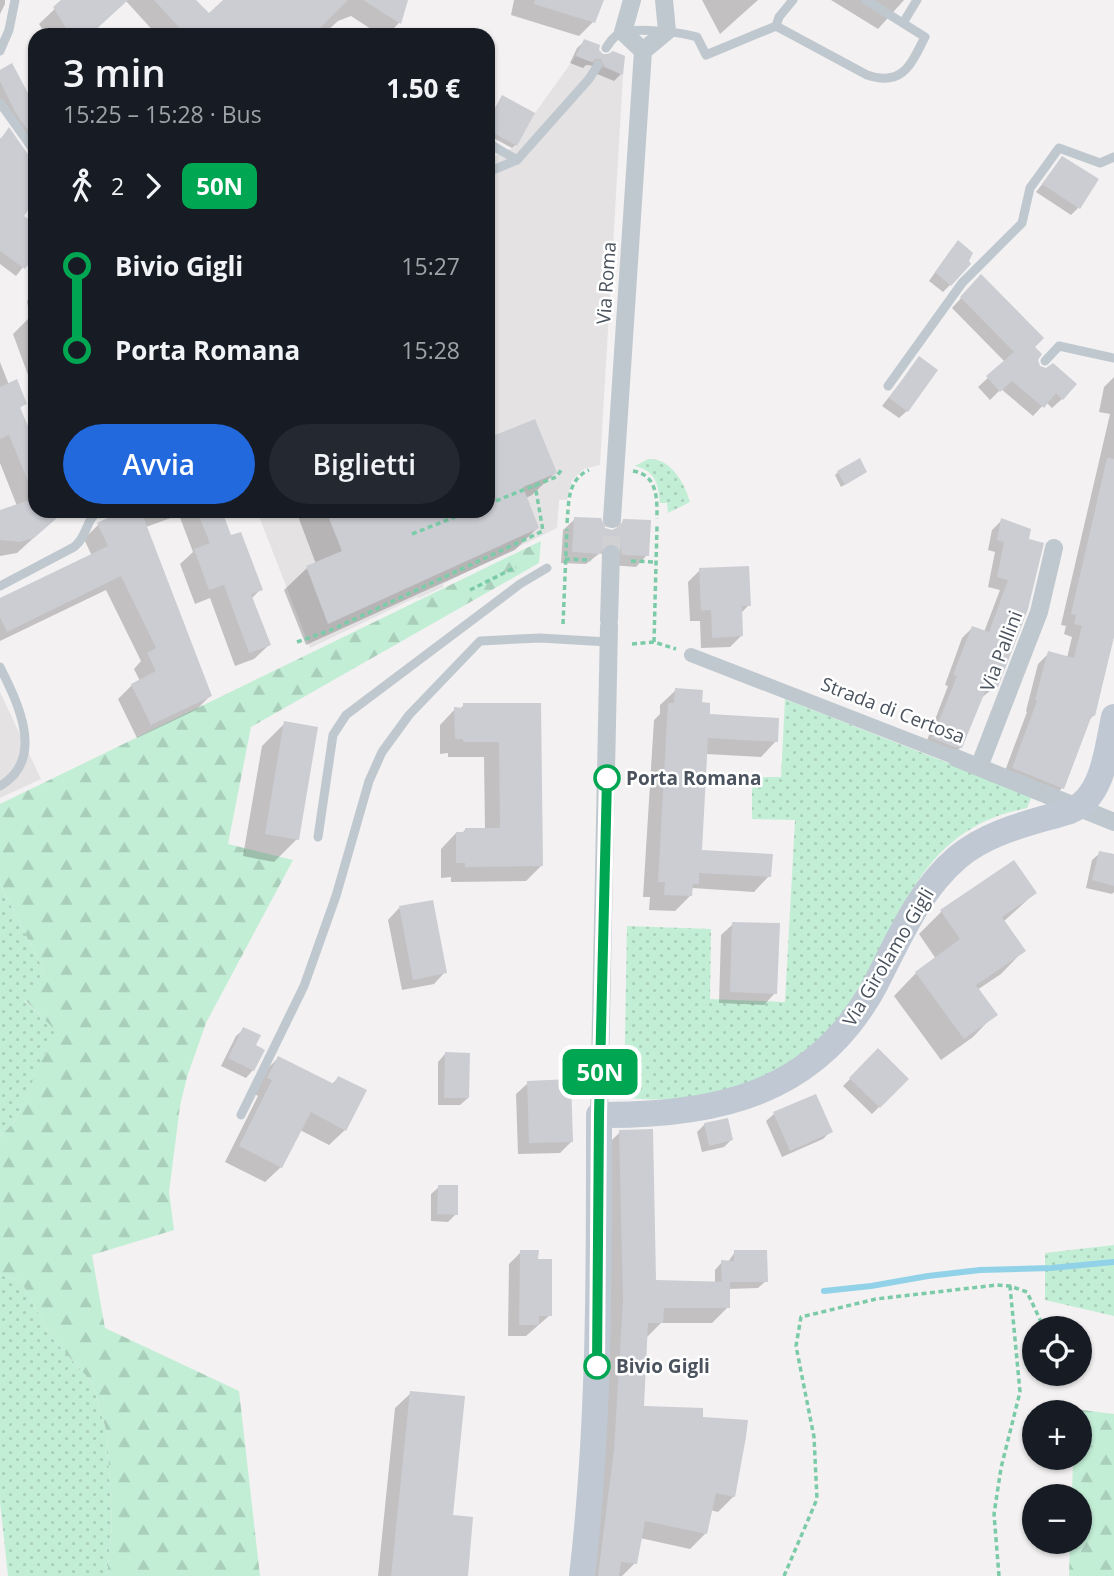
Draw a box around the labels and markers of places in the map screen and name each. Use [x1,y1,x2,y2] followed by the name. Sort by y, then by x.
[594,765,620,791] marker: Porta Romana
[626,765,761,791] place label: Porta Romana
[584,1353,610,1379] marker: Bivio Gigli
[616,1353,710,1379] place label: Bivio Gigli

